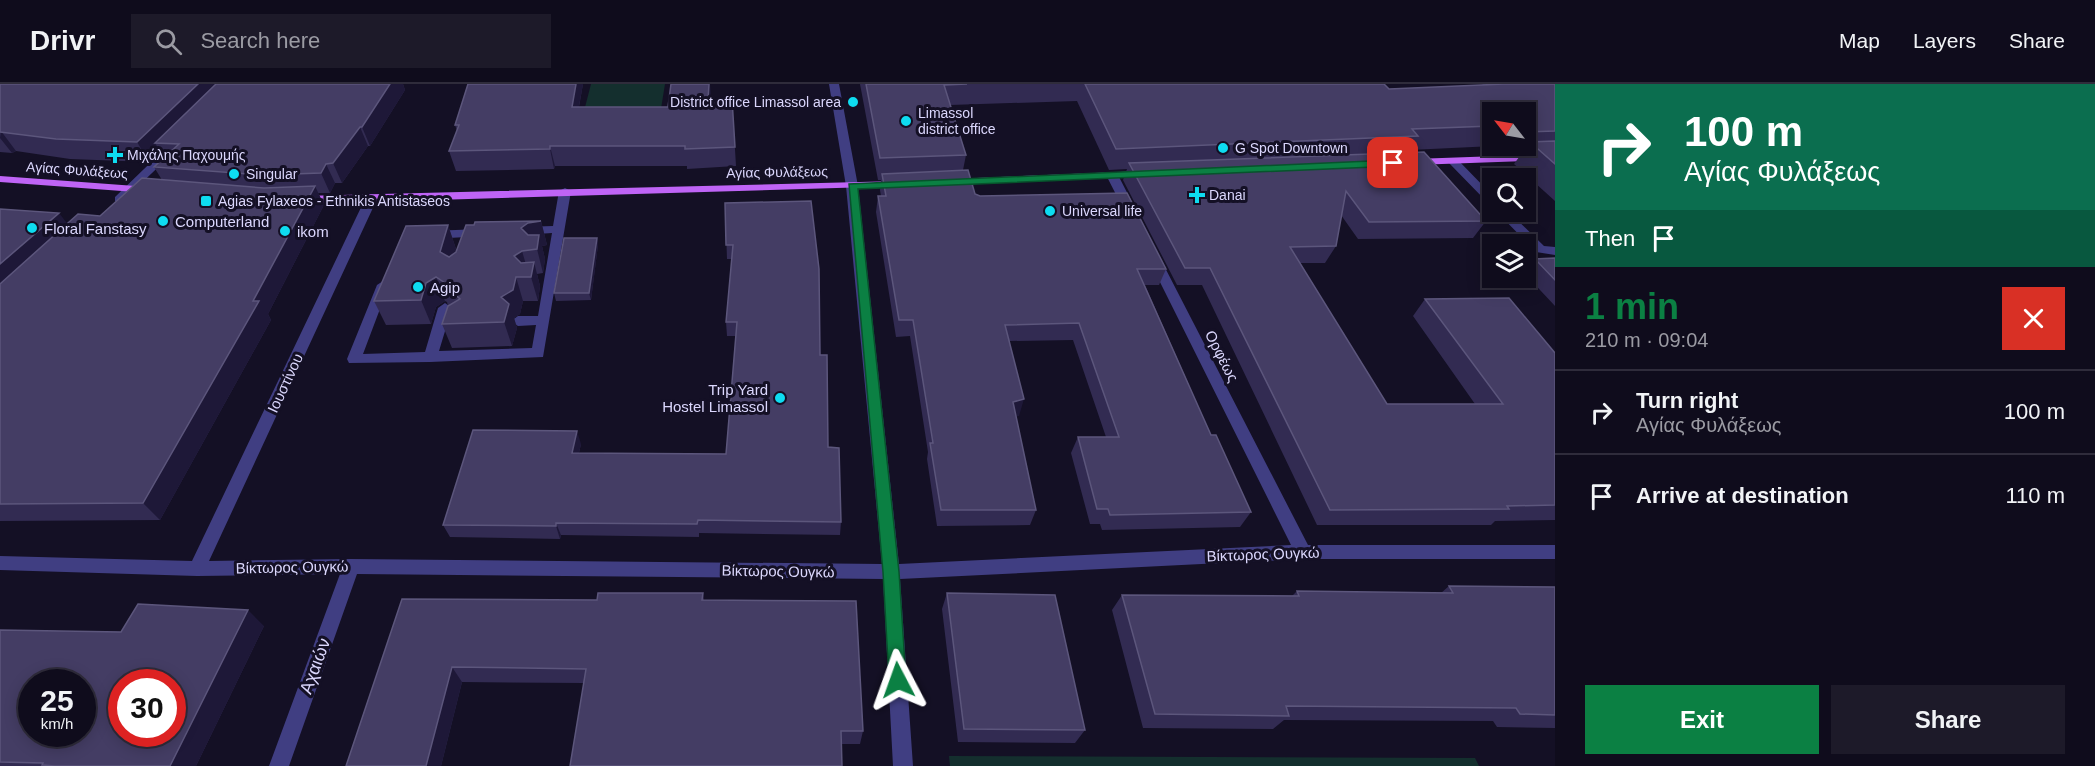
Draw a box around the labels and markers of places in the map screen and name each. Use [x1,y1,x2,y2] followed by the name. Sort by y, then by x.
[670,94,841,110] place label: District office Limassol area
[846,95,860,109] marker: District office Limassol area
[918,105,996,137] place label: Limassol district office
[899,114,913,128] marker: Limassol district office
[1367,137,1418,188] pin
[1235,140,1348,156] place label: G Spot Downtown
[1216,141,1230,155] marker: G Spot Downtown
[127,147,246,163] place label: Μιχάλης Παχουμής
[108,148,122,162] marker: Μιχάλης Παχουμής
[246,166,298,182] place label: Singular
[227,167,241,181] marker: Singular
[1209,187,1246,203] place label: Danai
[1190,188,1204,202] marker: Danai
[218,193,450,209] place label: Agias Fylaxeos - Ethnikis Antistaseos
[199,194,213,208] marker: Agias Fylaxeos - Ethnikis Antistaseos
[1062,203,1142,219] place label: Universal life
[1043,204,1057,218] marker: Universal life
[175,213,269,230] place label: Computerland
[156,214,170,228] marker: Computerland
[44,220,147,237] place label: Floral Fanstasy
[25,221,39,235] marker: Floral Fanstasy
[297,223,329,240] place label: ikom
[278,224,292,238] marker: ikom
[430,279,460,296] place label: Agip
[411,280,425,294] marker: Agip
[662,381,768,415] place label: Trip Yard Hostel Limassol
[773,391,787,405] marker: Trip Yard Hostel Limassol

